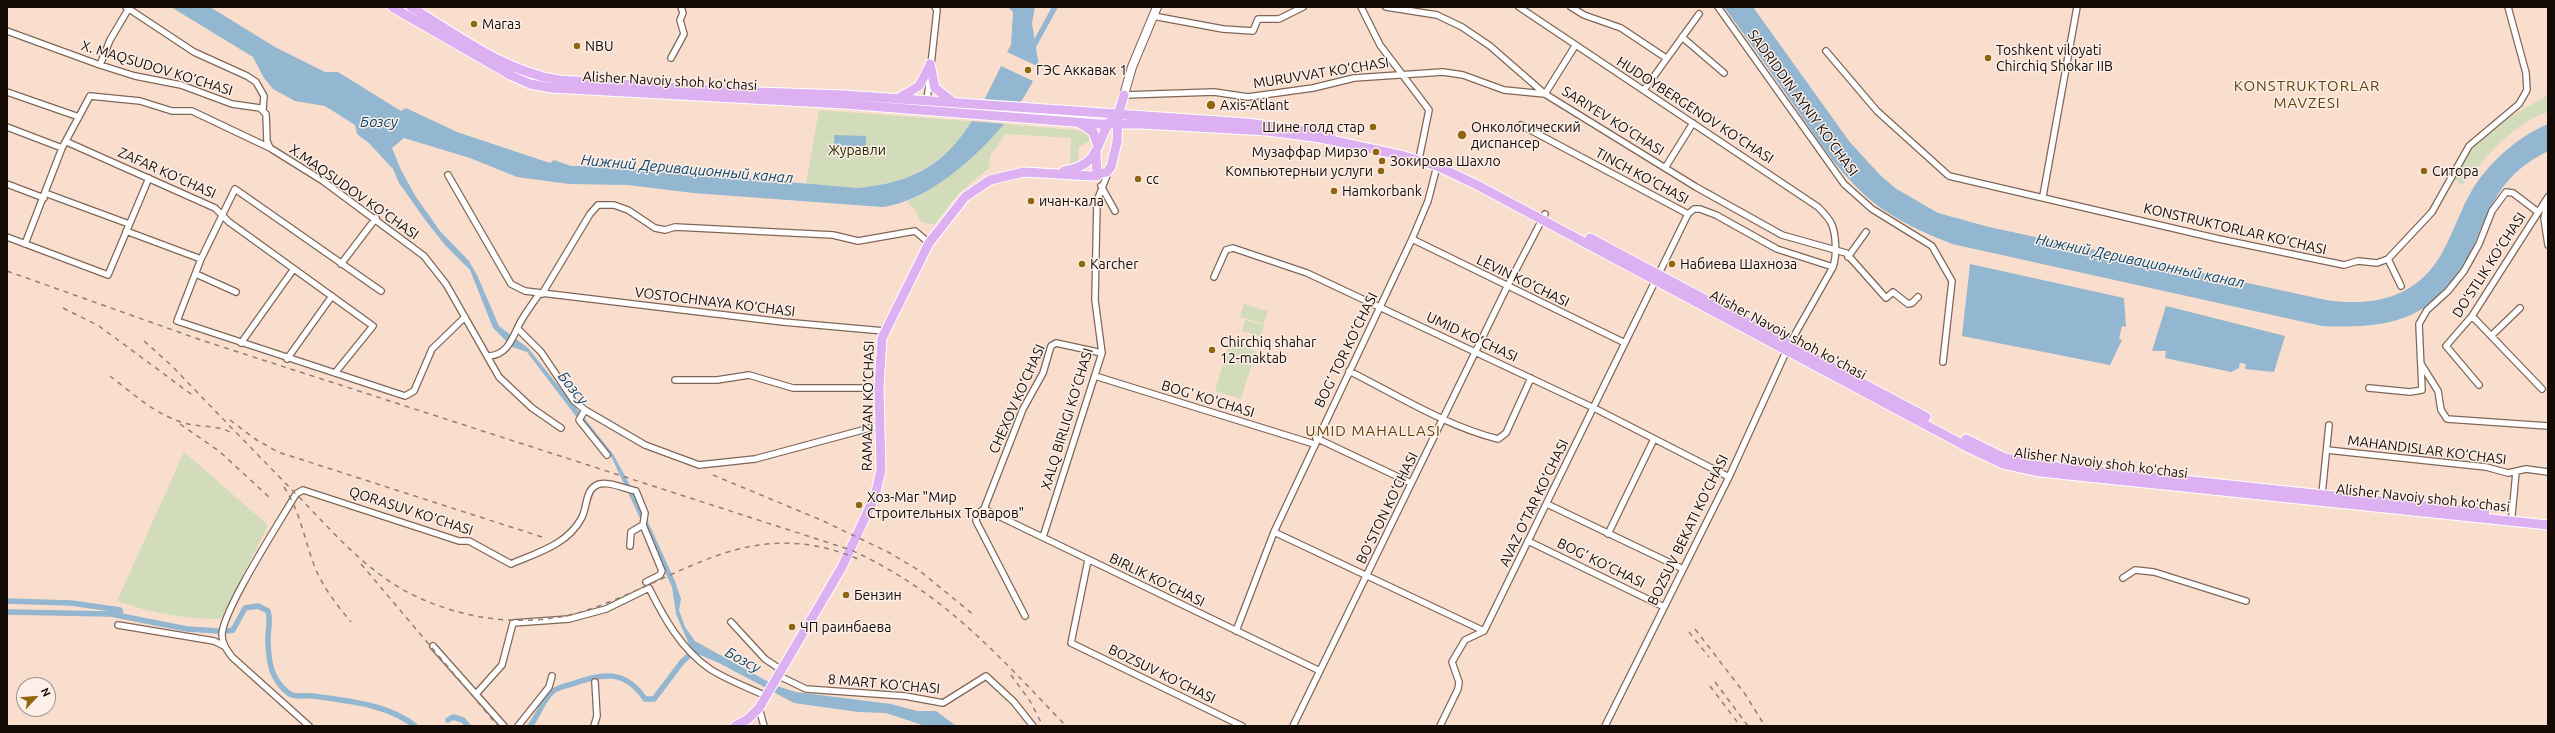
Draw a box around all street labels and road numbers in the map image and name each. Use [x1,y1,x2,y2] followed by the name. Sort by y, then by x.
[1744,27,1862,179] street label: SADRIDDIN AYNIY KO‘CHASI
[79,37,235,99] street label: X. MAQSUDOV KO‘CHASI
[1614,53,1776,167] street label: HUDOYBERGENOV KO‘CHASI
[1252,54,1390,92] street label: MURUVVAT KO‘CHASI
[582,68,758,94] street label: Alisher Navoiy shoh koʻchasi
[1559,83,1667,159] street label: SARIYEV KO‘CHASI
[286,141,422,243] street label: X.MAQSUDOV KO‘CHASI
[115,144,219,202] street label: ZAFAR KO‘CHASI
[1592,144,1692,208] street label: TINCH KO‘CHASI
[2142,200,2328,258] street label: KONSTRUKTORLAR KO‘CHASI
[2449,209,2529,321] street label: DO‘STLIK KO‘CHASI
[1474,251,1572,311] street label: LEVIN KO‘CHASI
[634,284,796,320] street label: VOSTOCHNAYA KO‘CHASI
[1707,287,1869,383] street label: Alisher Navoiy shoh koʻchasi
[1311,290,1381,410] street label: BOG‘ TOR KO‘CHASI
[1424,309,1520,365] street label: UMID KO‘CHASI
[858,341,878,471] street label: RAMAZAN KO‘CHASI
[985,342,1049,456] street label: CHEXOV KO‘CHASI
[1037,346,1097,492] street label: XALQ BIRLIGI KO‘CHASI
[1160,377,1256,421] street label: BOG' KO'CHASI
[2347,432,2507,468] street label: MAHANDISLAR KO‘CHASI
[1496,437,1572,569] street label: AVAZ O‘TAR KO‘CHASI
[2013,444,2189,482] street label: Alisher Navoiy shoh koʻchasi
[1353,449,1421,567] street label: BO‘STON KO‘CHASI
[1644,452,1732,608] street label: BOZSUV BEKATI KO‘CHASI
[2335,481,2511,515] street label: Alisher Navoiy shoh koʻchasi
[347,483,475,539] street label: QORASUV KO‘CHASI
[1554,534,1648,592] street label: BOG‘ KO‘CHASI
[1107,550,1207,610] street label: BIRLIK KO‘CHASI
[1106,641,1218,707] street label: BOZSUV KO‘CHASI
[827,671,941,697] street label: 8 MART KO‘CHASI

